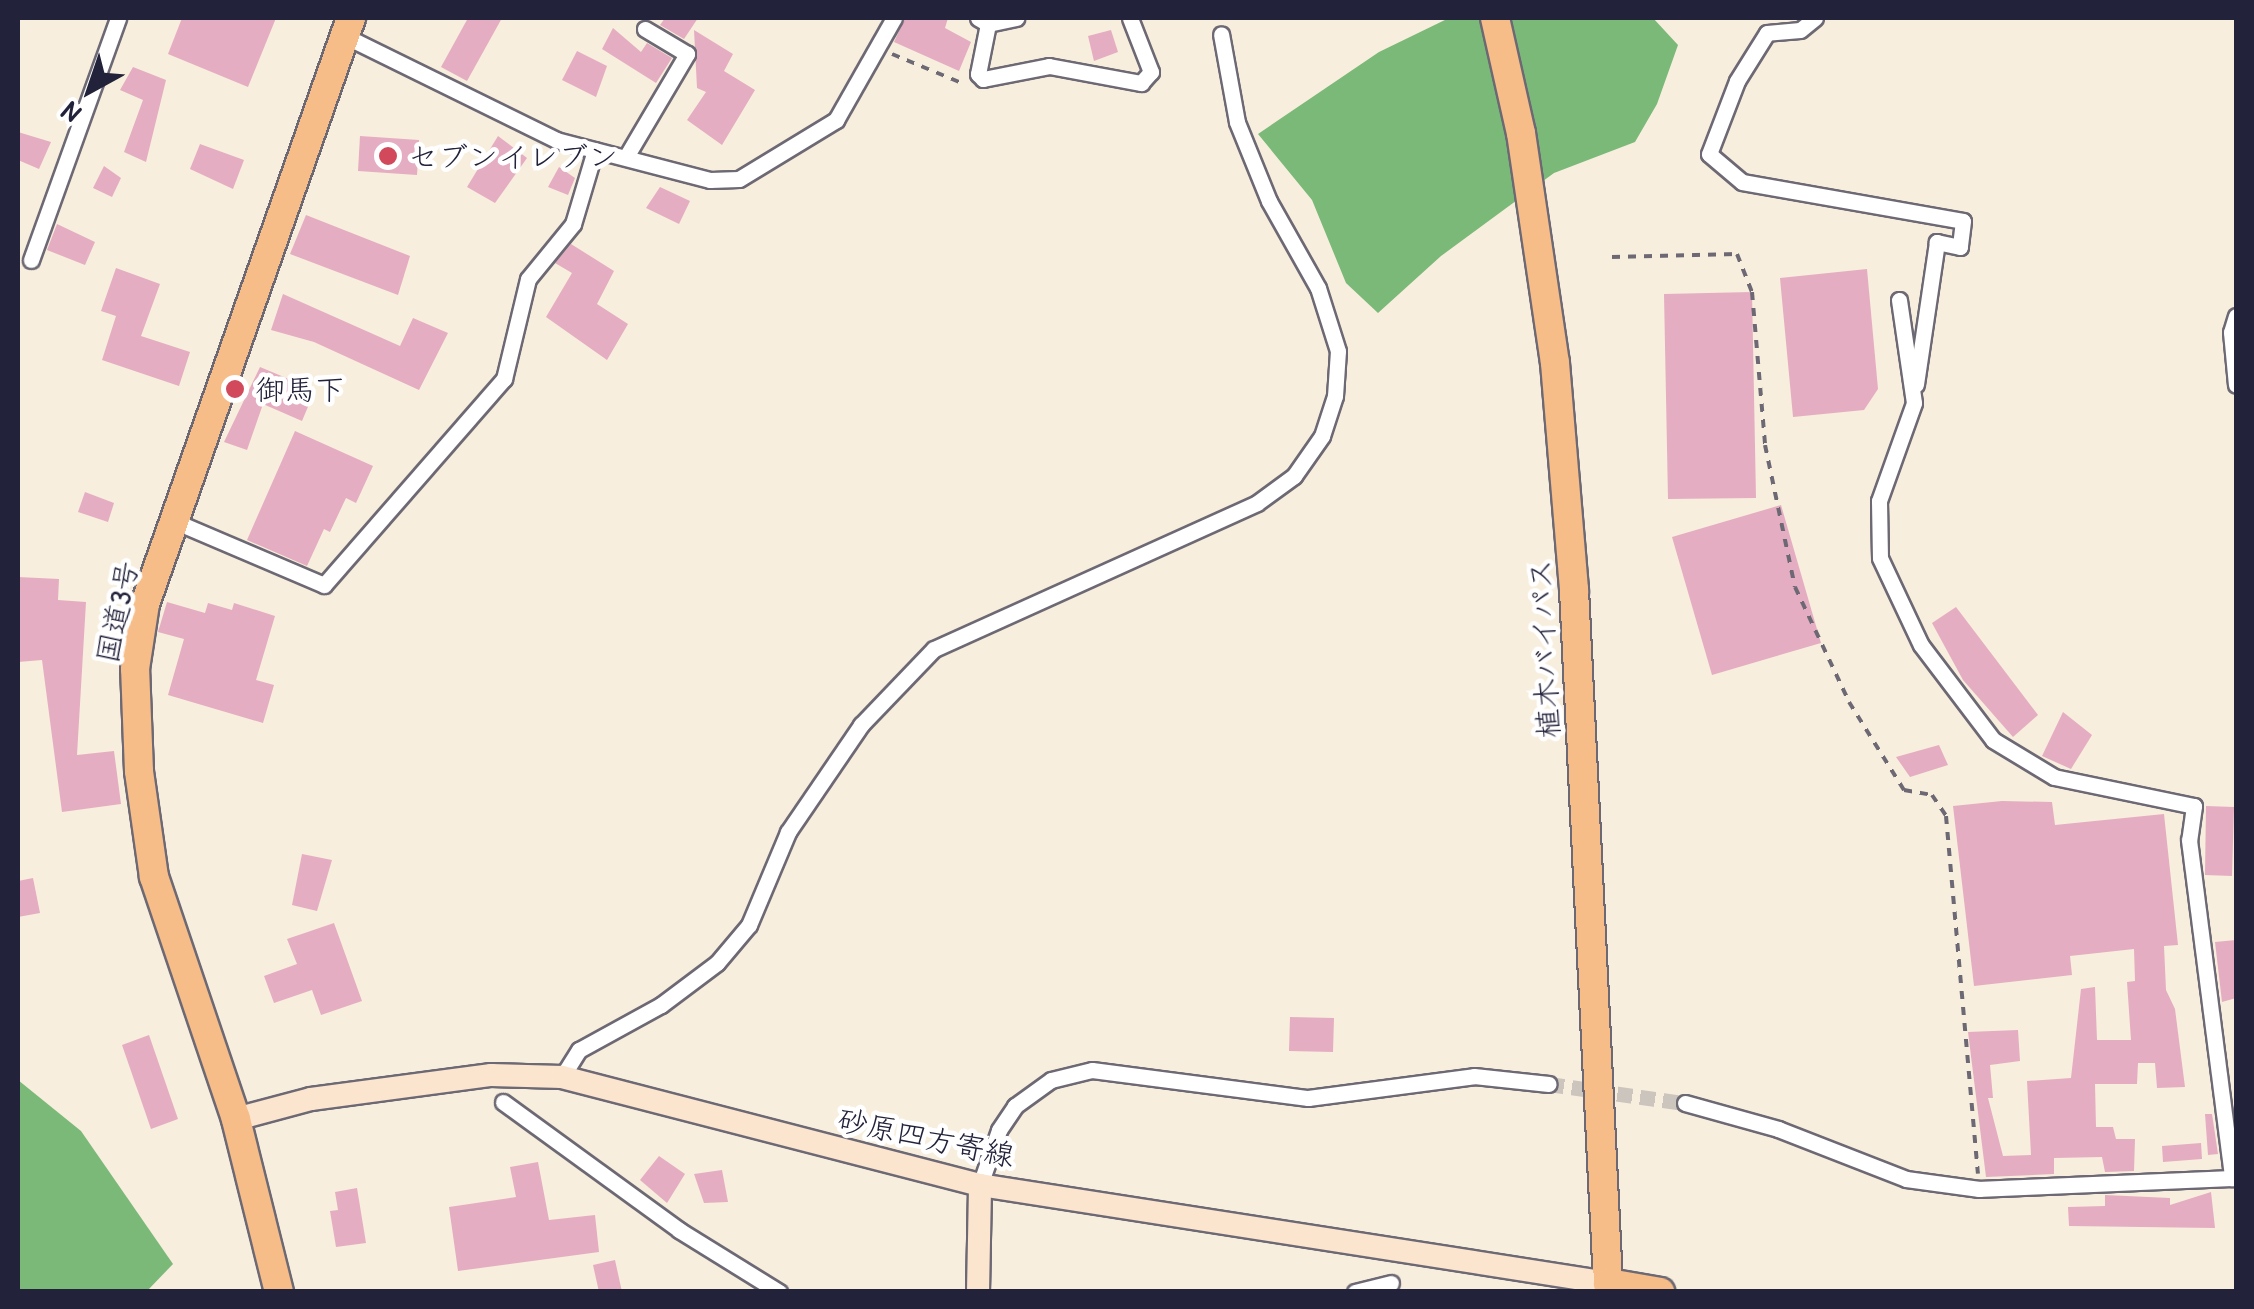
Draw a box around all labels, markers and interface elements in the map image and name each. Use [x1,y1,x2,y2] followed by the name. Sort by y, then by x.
[40,40,140,140] north arrow
[53,94,89,132] text: N
[408,138,618,174] place label: セブンイレブン
[377,145,399,167] marker: セブンイレブン
[255,371,345,407] place label: 御馬下
[224,378,246,400] marker: 御馬下
[89,558,145,666] street label: 国道3号
[1521,558,1567,740] street label: 植木バイパス
[834,1101,1018,1173] street label: 砂原四方寄線

